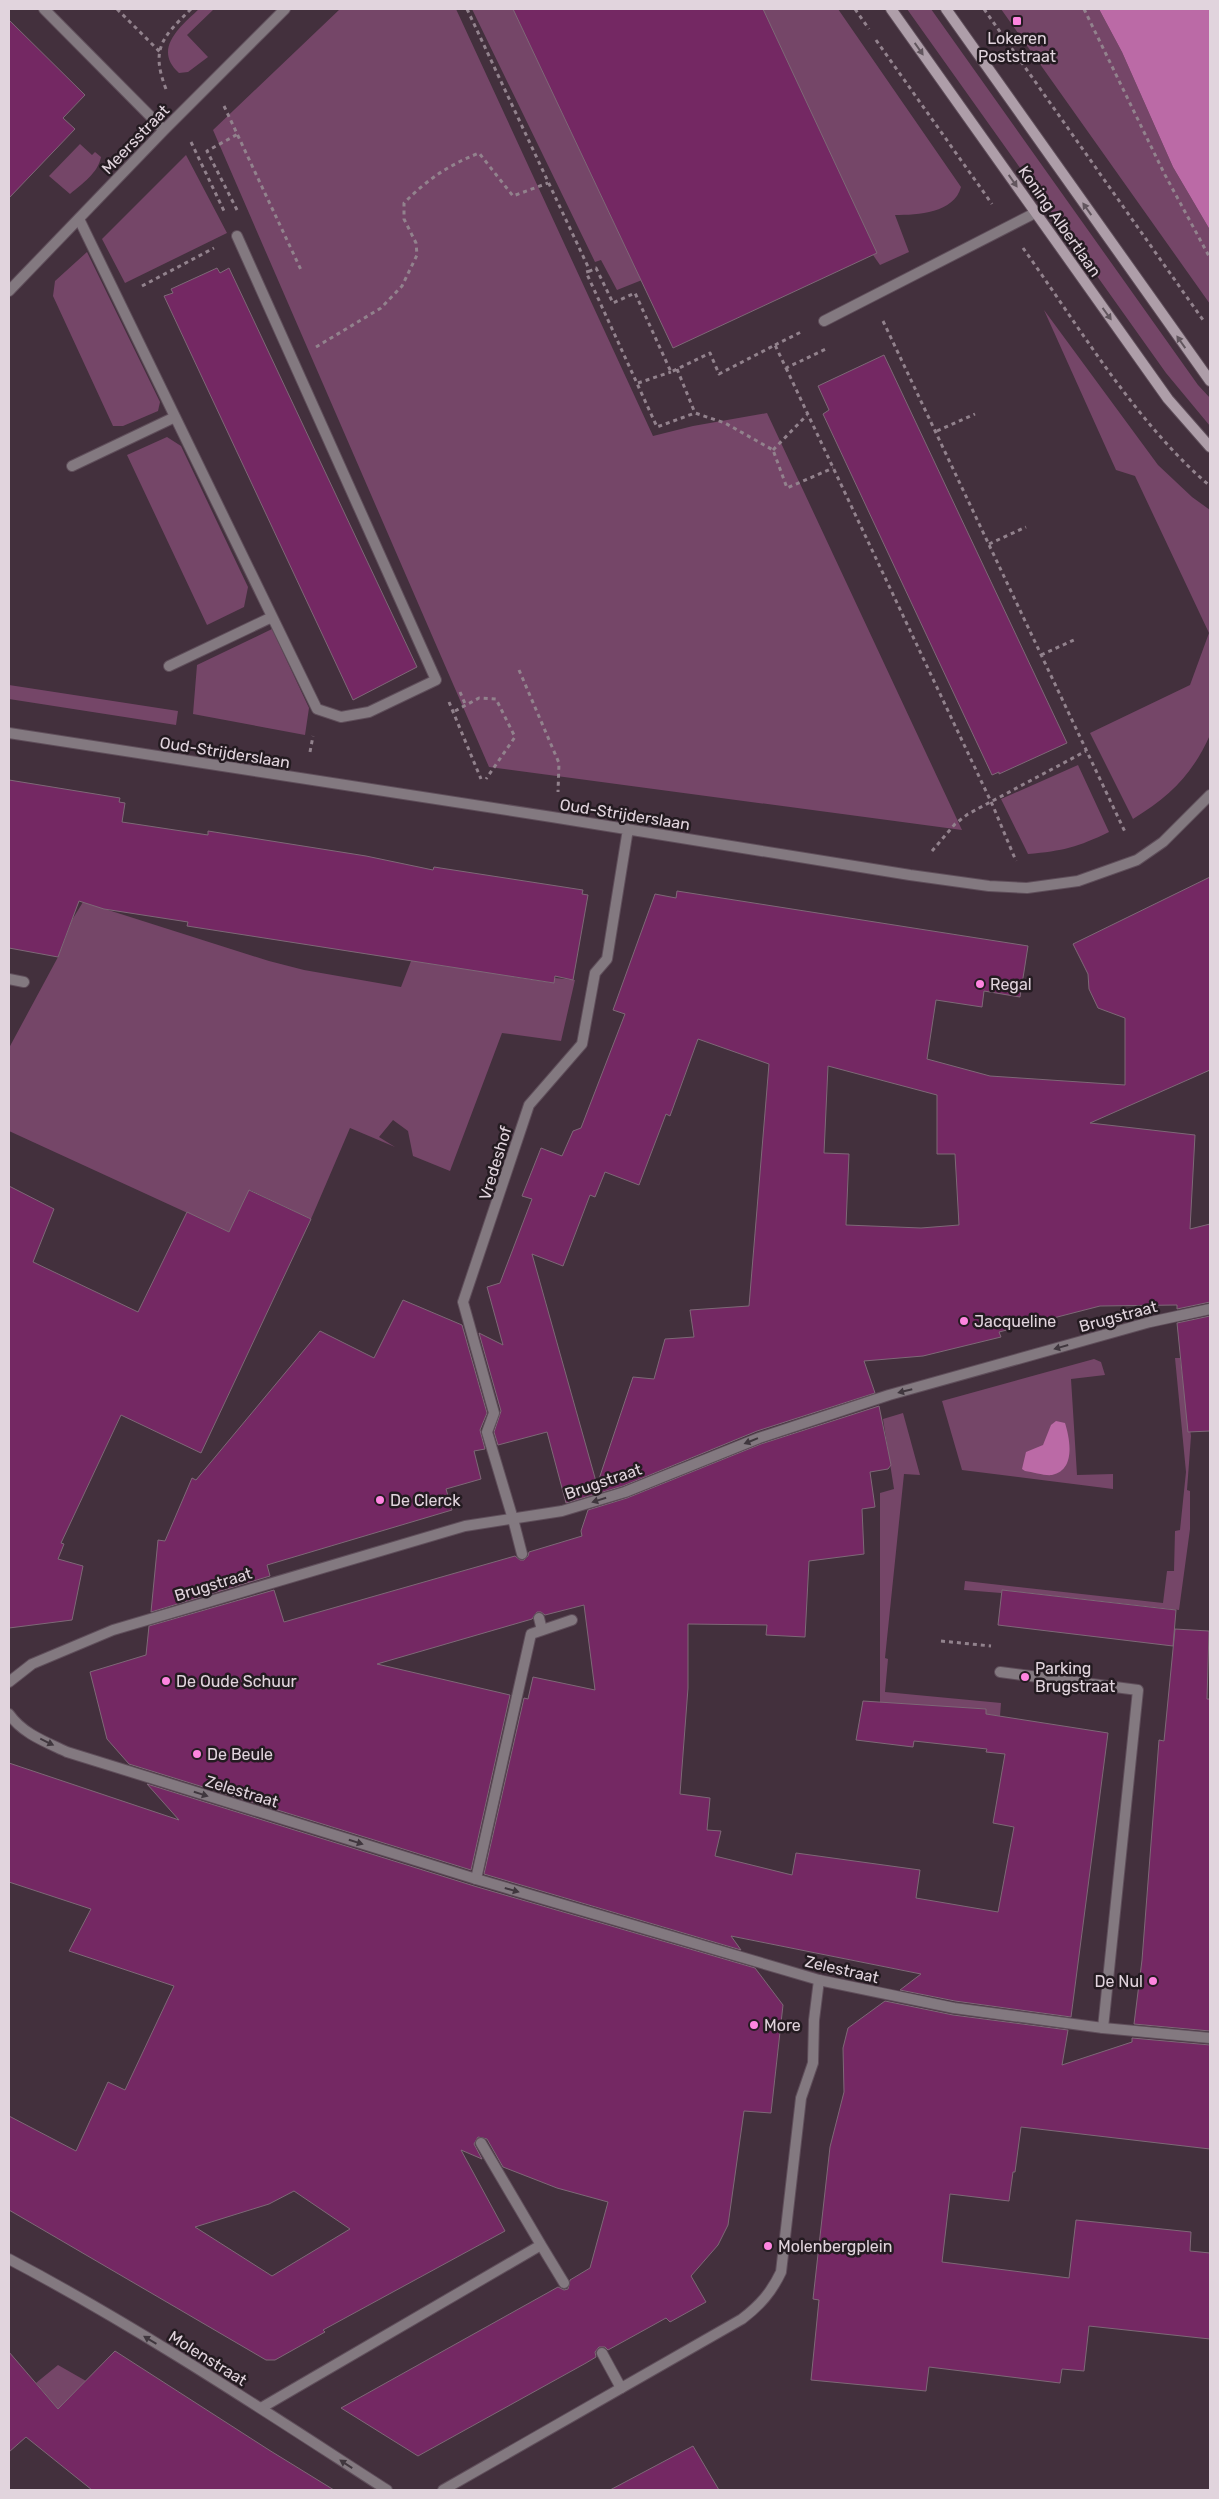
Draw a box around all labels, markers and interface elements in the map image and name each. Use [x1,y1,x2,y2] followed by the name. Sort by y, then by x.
[1011,15,1023,27] marker: Lokeren Poststraat
[978,29,1056,66] place label: Lokeren Poststraat
[914,42,924,55] one-way arrow
[98,101,173,178] street label: Meersstraat
[1014,162,1105,281] street label: Koning Albertlaan
[1008,174,1018,188] one-way arrow
[1082,202,1092,216] one-way arrow
[1102,307,1112,321] one-way arrow
[1176,335,1186,348] one-way arrow
[158,733,291,772] street label: Oud-Strijderslaan
[558,795,691,834] street label: Oud-Strijderslaan
[990,975,1032,994] place label: Regal
[974,978,986,990] marker: Regal
[475,1123,516,1202] street label: Vredeshof
[1077,1297,1159,1336] street label: Brugstraat
[974,1312,1056,1331] place label: Jacqueline
[958,1315,970,1327] marker: Jacqueline
[1054,1343,1069,1351] one-way arrow
[897,1387,912,1395] one-way arrow
[743,1438,758,1446] one-way arrow
[562,1459,644,1504] street label: Brugstraat
[390,1491,461,1510] place label: De Clerck
[374,1494,386,1506] marker: De Clerck
[591,1496,606,1504] one-way arrow
[172,1564,254,1605] street label: Brugstraat
[1035,1659,1115,1696] place label: Parking Brugstraat
[1019,1671,1031,1683] marker: Parking Brugstraat
[176,1672,297,1691] place label: De Oude Schuur
[160,1675,172,1687] marker: De Oude Schuur
[40,1738,54,1746] one-way arrow
[207,1745,273,1764] place label: De Beule
[191,1748,203,1760] marker: De Beule
[203,1771,281,1812] street label: Zelestraat
[194,1790,209,1798] one-way arrow
[349,1839,364,1846] one-way arrow
[504,1886,519,1894] one-way arrow
[803,1952,881,1987] street label: Zelestraat
[1094,1972,1143,1991] place label: De Nul
[1147,1975,1159,1987] marker: De Nul
[764,2016,801,2035] place label: More
[748,2019,760,2031] marker: More
[778,2237,892,2256] place label: Molenbergplein
[762,2240,774,2252] marker: Molenbergplein
[165,2327,250,2390] street label: Molenstraat
[143,2335,156,2344] one-way arrow
[340,2459,353,2469] one-way arrow

